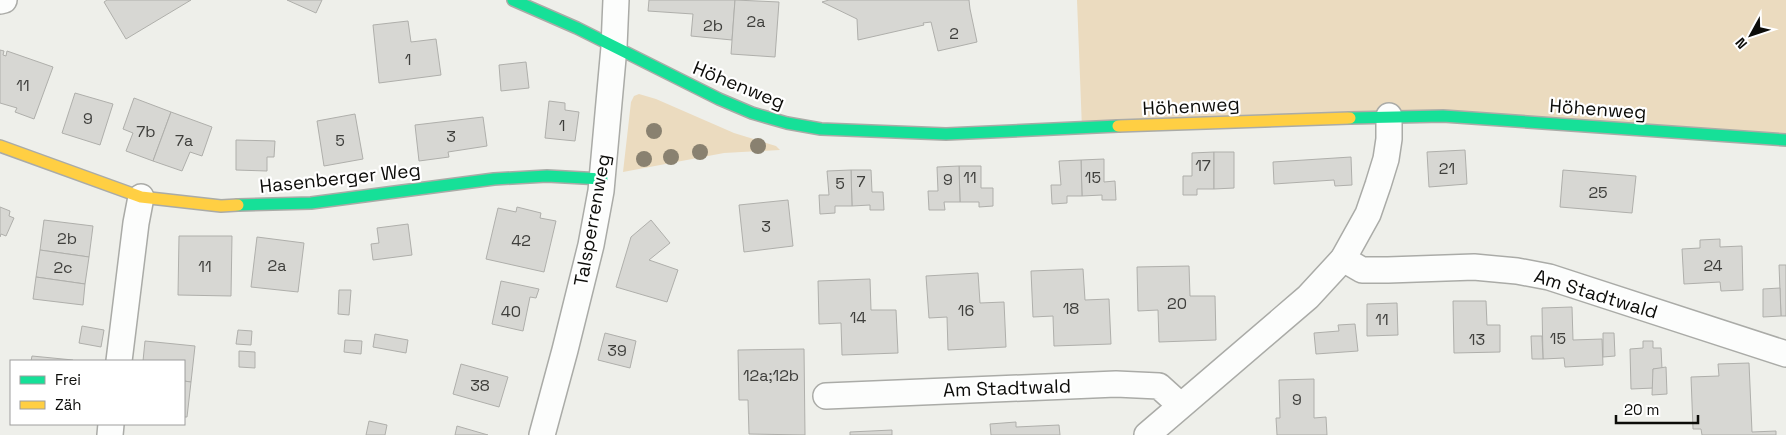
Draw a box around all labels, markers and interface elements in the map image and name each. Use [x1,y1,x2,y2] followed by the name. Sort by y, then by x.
[1726,10,1776,60] north arrow
[747,11,765,32] house number: 2a
[703,15,723,36] house number: 2b
[949,23,959,44] house number: 2
[1731,34,1751,53] text: N
[405,49,411,70] house number: 1
[689,55,789,115] street label: Höhenweg
[16,75,30,96] house number: 11
[1142,91,1240,121] street label: Höhenweg
[1549,93,1647,125] street label: Höhenweg
[83,108,93,129] house number: 9
[559,115,565,136] house number: 1
[136,121,156,142] house number: 7b
[446,126,456,147] house number: 3
[175,130,193,151] house number: 7a
[335,130,345,151] house number: 5
[568,152,616,288] street label: Talsperrenweg
[1195,155,1211,176] house number: 17
[258,157,422,199] street label: Hasenberger Weg
[1439,158,1455,179] house number: 21
[963,167,977,188] house number: 11
[1085,167,1101,188] house number: 15
[943,169,953,190] house number: 9
[856,171,866,192] house number: 7
[835,173,845,194] house number: 5
[1588,182,1608,203] house number: 25
[761,216,771,237] house number: 3
[57,228,77,249] house number: 2b
[511,230,531,251] house number: 42
[268,255,286,276] house number: 2a
[1703,255,1723,276] house number: 24
[198,256,212,277] house number: 11
[53,257,73,278] house number: 2c
[1531,263,1661,325] street label: Am Stadtwald
[1167,293,1187,314] house number: 20
[1063,298,1079,319] house number: 18
[958,300,974,321] house number: 16
[501,301,521,322] house number: 40
[850,307,866,328] house number: 14
[1375,309,1389,330] house number: 11
[1550,328,1566,349] house number: 15
[1469,329,1485,350] house number: 13
[607,340,627,361] house number: 39
[10,360,185,425] legend
[743,365,799,386] house number: 12a;12b
[55,370,81,389] text: Frei
[943,373,1071,403] street label: Am Stadtwald
[470,375,490,396] house number: 38
[1292,389,1302,410] house number: 9
[1616,392,1698,424] scale bar
[55,395,81,414] text: Zäh
[1624,400,1659,419] text: 20 m

